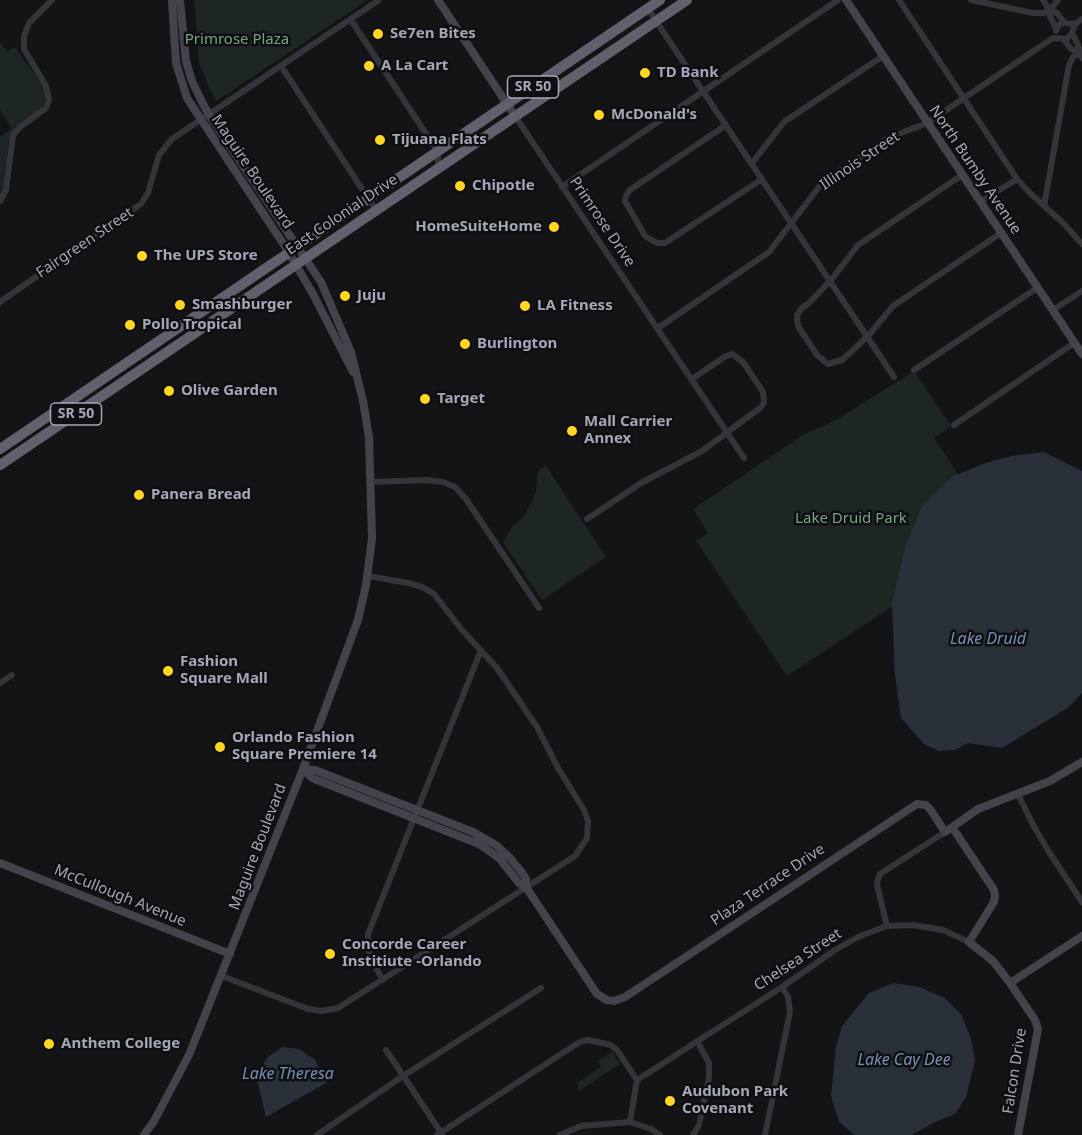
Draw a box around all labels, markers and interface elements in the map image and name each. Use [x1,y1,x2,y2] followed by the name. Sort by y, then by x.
[390,25,476,43] place label: Se7en Bites
[371,27,385,41] marker: Se7en Bites
[185,31,289,49] park label: Primrose Plaza
[381,57,448,75] place label: A La Cart
[362,59,376,73] marker: A La Cart
[657,64,719,82] place label: TD Bank
[638,66,652,80] marker: TD Bank
[508,76,558,98] road number: SR 50
[925,102,1025,238] street label: North Bumby Avenue
[611,106,697,124] place label: McDonald's
[592,108,606,122] marker: McDonald's
[207,111,297,233] street label: Maguire Boulevard
[817,128,903,194] street label: Illinois Street
[392,131,487,149] place label: Tijuana Flats
[373,133,387,147] marker: Tijuana Flats
[283,171,401,259] street label: East Colonial Drive
[565,174,639,270] street label: Primrose Drive
[472,177,535,195] place label: Chipotle
[453,179,467,193] marker: Chipotle
[33,204,137,282] street label: Fairgreen Street
[415,218,542,236] place label: HomeSuiteHome
[547,220,561,234] marker: HomeSuiteHome
[154,247,258,265] place label: The UPS Store
[135,249,149,263] marker: The UPS Store
[357,287,386,305] place label: Juju
[338,289,352,303] marker: Juju
[192,296,292,314] place label: Smashburger
[537,297,613,315] place label: LA Fitness
[173,298,187,312] marker: Smashburger
[518,299,532,313] marker: LA Fitness
[142,316,242,334] place label: Pollo Tropical
[123,318,137,332] marker: Pollo Tropical
[477,335,557,353] place label: Burlington
[458,337,472,351] marker: Burlington
[181,382,278,400] place label: Olive Garden
[162,384,176,398] marker: Olive Garden
[437,390,485,408] place label: Target
[418,392,432,406] marker: Target
[50,403,101,425] road number: SR 50
[584,413,672,448] place label: Mall Carrier Annex
[565,424,579,438] marker: Mall Carrier Annex
[151,486,251,504] place label: Panera Bread
[132,488,146,502] marker: Panera Bread
[795,510,907,528] park label: Lake Druid Park
[950,629,1026,649] water label: Lake Druid
[180,653,268,688] place label: Fashion Square Mall
[161,664,175,678] marker: Fashion Square Mall
[232,729,377,764] place label: Orlando Fashion Square Premiere 14
[213,740,227,754] marker: Orlando Fashion Square Premiere 14
[226,781,290,913] street label: Maguire Boulevard
[708,840,828,930] street label: Plaza Terrace Drive
[51,861,189,931] street label: McCullough Avenue
[751,925,845,995] street label: Chelsea Street
[342,936,482,971] place label: Concorde Career Institiute -Orlando
[323,947,337,961] marker: Concorde Career Institiute -Orlando
[999,1027,1031,1115] street label: Falcon Drive
[61,1035,180,1053] place label: Anthem College
[42,1037,56,1051] marker: Anthem College
[857,1050,951,1070] water label: Lake Cay Dee
[242,1064,334,1084] water label: Lake Theresa
[682,1083,788,1118] place label: Audubon Park Covenant
[663,1094,677,1108] marker: Audubon Park Covenant

